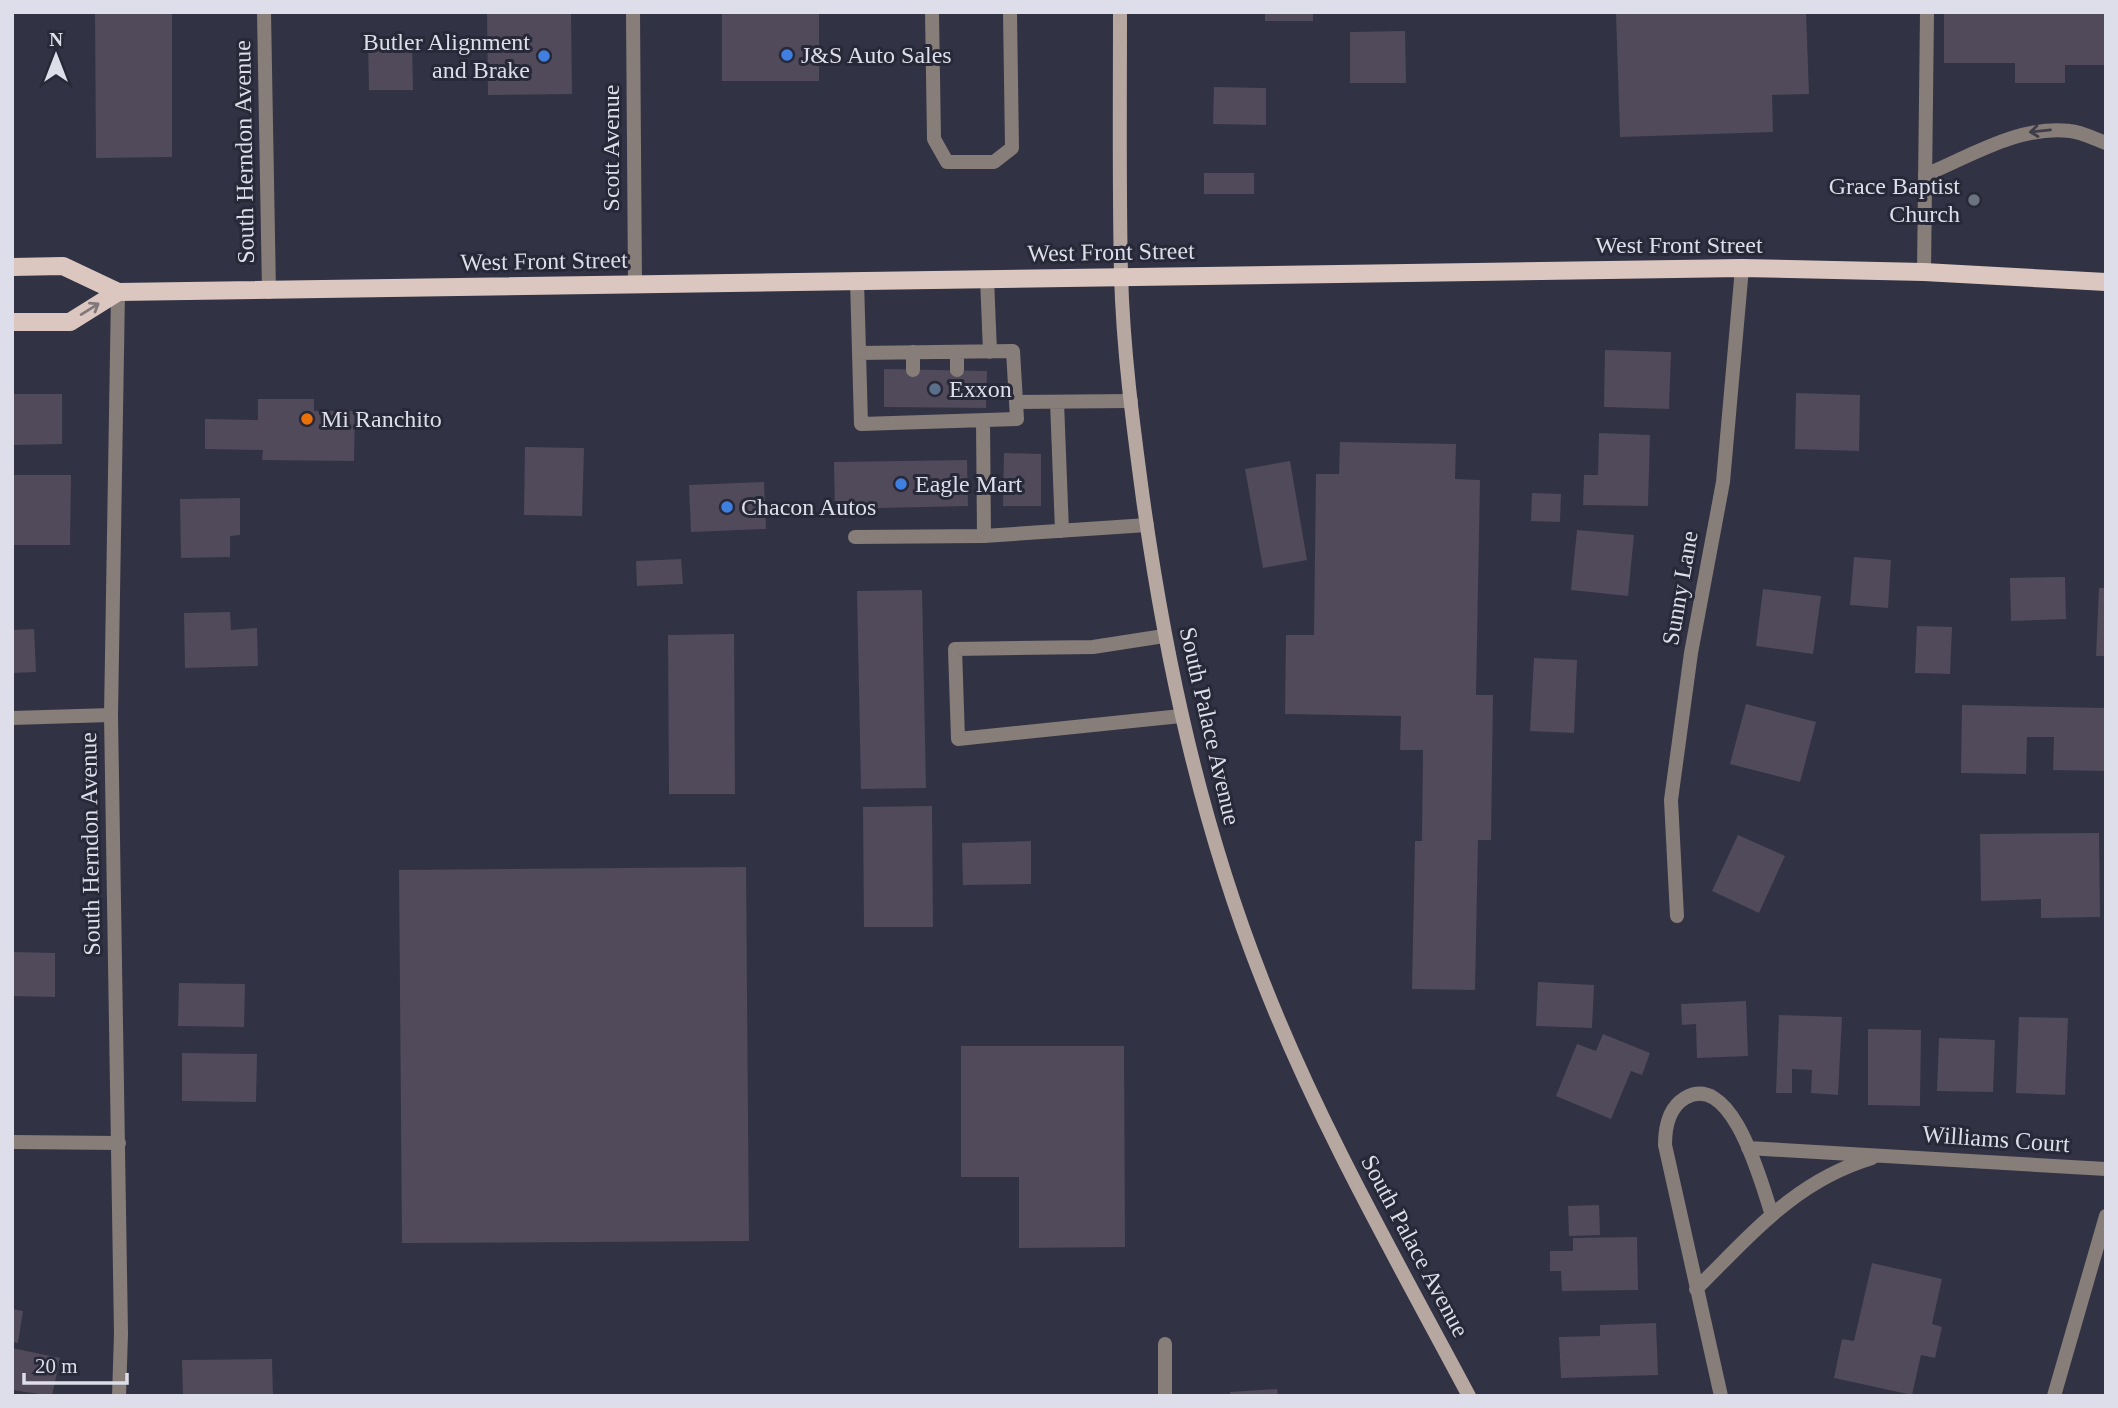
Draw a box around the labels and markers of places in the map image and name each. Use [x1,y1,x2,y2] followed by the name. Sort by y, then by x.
[363,29,530,83] place label: Butler Alignment and Brake
[801,42,952,68] place label: J&S Auto Sales
[779,47,795,63] marker: J&S Auto Sales
[536,48,552,64] marker: Butler Alignment and Brake
[1829,173,1960,227] place label: Grace Baptist Church
[1966,192,1982,208] marker: Grace Baptist Church
[949,376,1012,402] place label: Exxon
[927,381,943,397] marker: Exxon
[321,406,442,432] place label: Mi Ranchito
[299,411,315,427] marker: Mi Ranchito
[915,471,1023,497] place label: Eagle Mart
[893,476,909,492] marker: Eagle Mart
[741,494,876,520] place label: Chacon Autos
[719,499,735,515] marker: Chacon Autos

